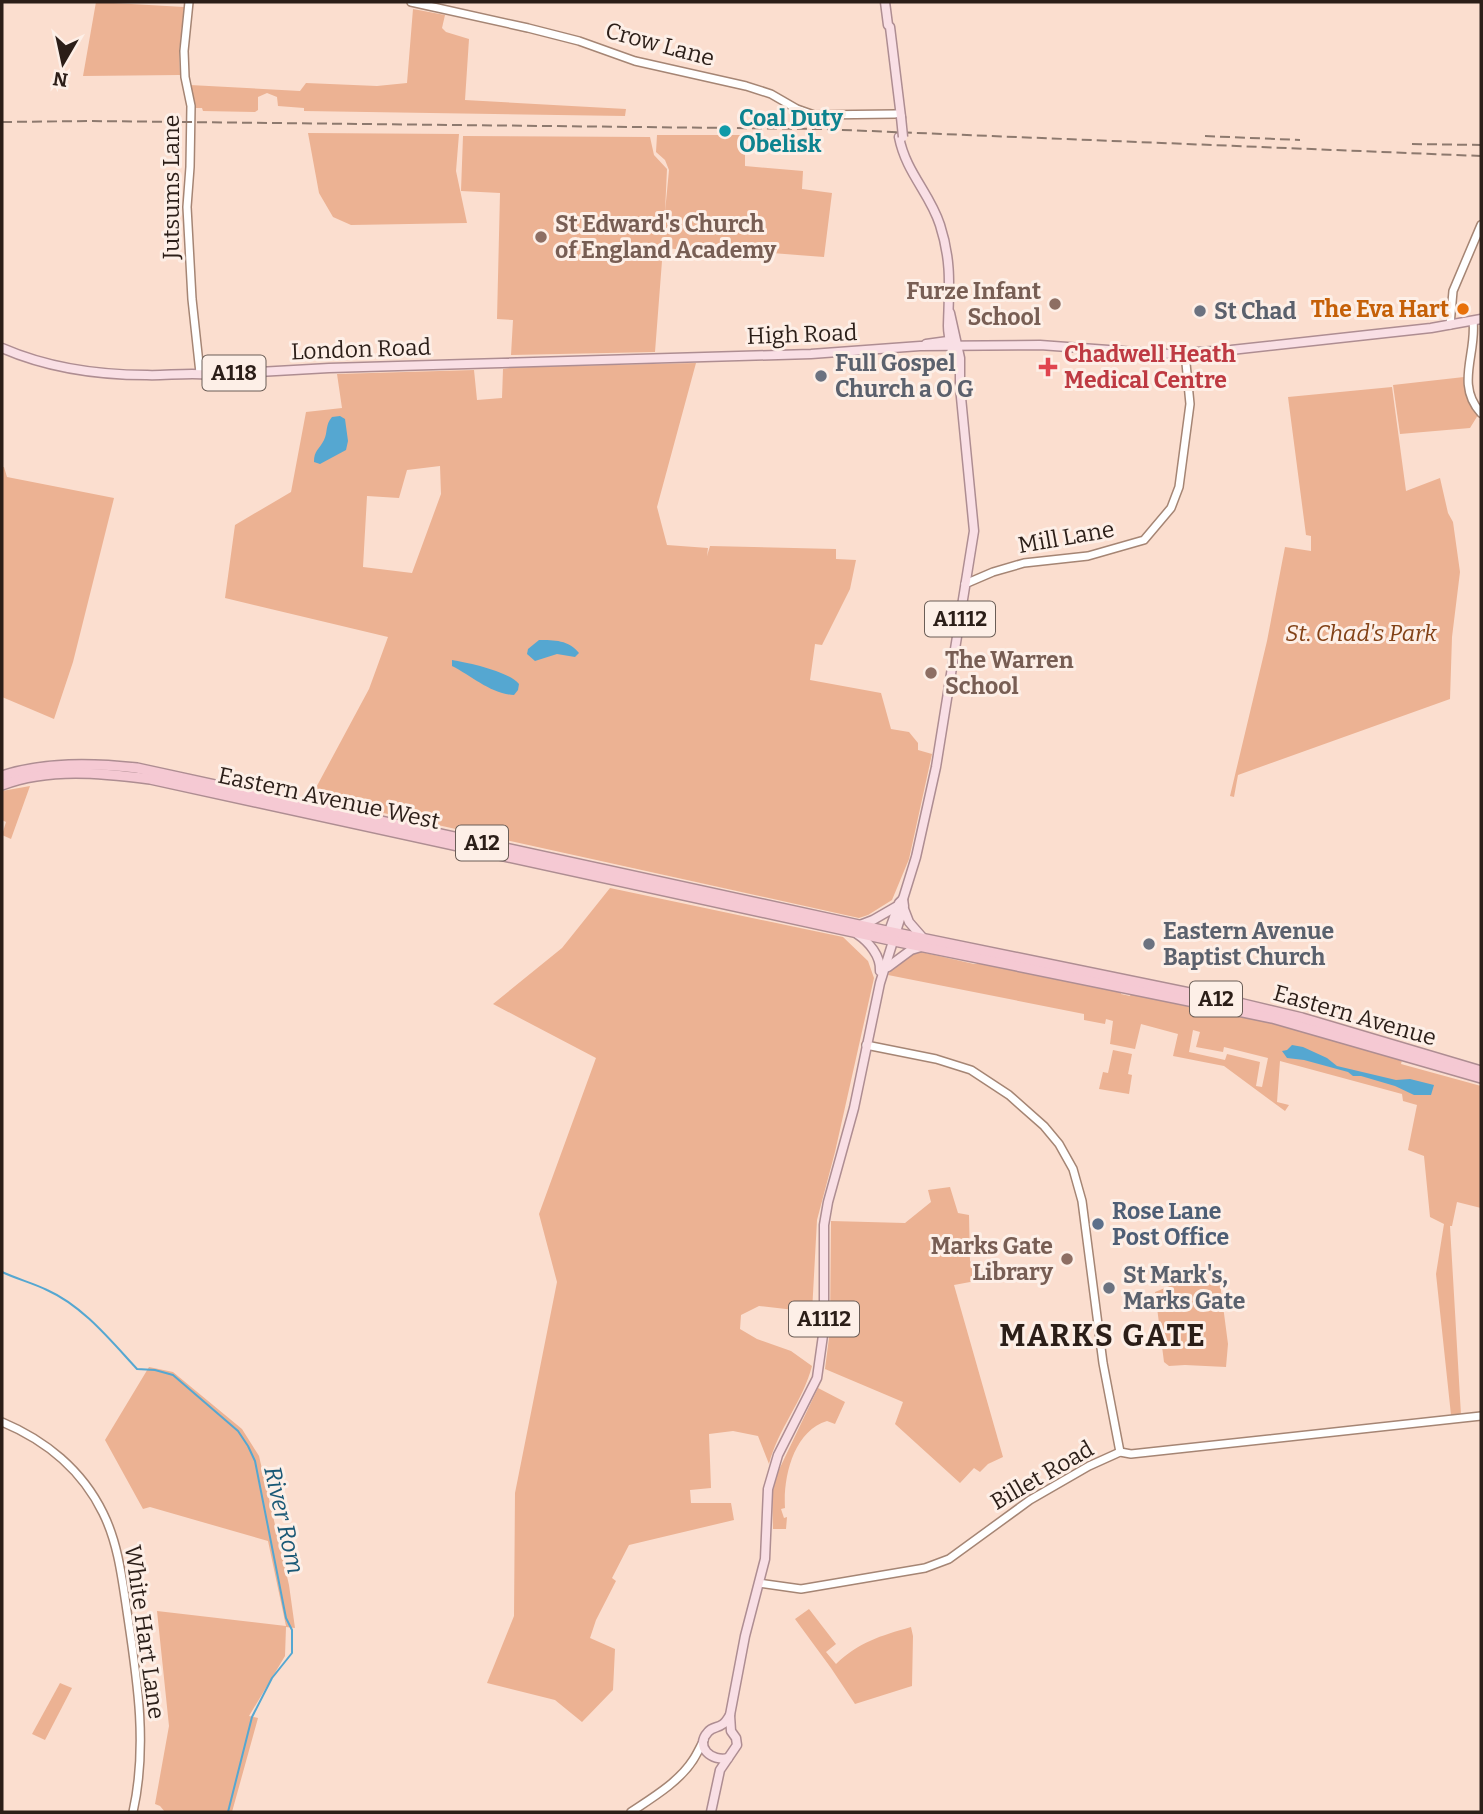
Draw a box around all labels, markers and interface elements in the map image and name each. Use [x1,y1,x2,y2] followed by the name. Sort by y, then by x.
[602,16,718,72] street label: Crow Lane
[28,28,98,98] north arrow
[51,67,69,92] text: N
[739,104,843,158] place label: Coal Duty Obelisk
[157,115,185,260] street label: Jutsums Lane
[717,123,733,139] marker: Coal Duty Obelisk
[555,210,777,264] place label: St Edward's Church of England Academy
[533,229,549,245] marker: St Edward's Church of England Academy
[906,277,1041,331] place label: Furze Infant School
[1311,295,1449,323] place label: The Eva Hart
[1047,296,1063,312] marker: Furze Infant School
[1214,297,1296,325] place label: St Chad
[1455,301,1471,317] marker: The Eva Hart
[1192,303,1208,319] marker: St Chad
[746,318,858,350] street label: High Road
[290,333,432,365] street label: London Road
[1064,340,1236,394] place label: Chadwell Heath Medical Centre
[835,349,974,403] place label: Full Gospel Church a O G
[202,356,266,390] road number: A118
[1038,357,1058,377] marker: Chadwell Heath Medical Centre
[813,368,829,384] marker: Full Gospel Church a O G
[1016,515,1116,559] street label: Mill Lane
[925,602,995,636] road number: A1112
[1285,619,1437,647] park label: St. Chad's Park
[945,646,1074,700] place label: The Warren School
[923,665,939,681] marker: The Warren School
[215,761,443,835] street label: Eastern Avenue West
[456,826,508,860] road number: A12
[1163,917,1334,971] place label: Eastern Avenue Baptist Church
[1141,936,1157,952] marker: Eastern Avenue Baptist Church
[1270,978,1440,1052] street label: Eastern Avenue
[1190,982,1242,1016] road number: A12
[1112,1197,1229,1251] place label: Rose Lane Post Office
[1090,1216,1106,1232] marker: Rose Lane Post Office
[931,1232,1053,1286] place label: Marks Gate Library
[1059,1251,1075,1267] marker: Marks Gate Library
[1123,1261,1245,1315] place label: St Mark's, Marks Gate
[1101,1280,1117,1296] marker: St Mark's, Marks Gate
[789,1302,859,1336] road number: A1112
[999,1318,1207,1354] district label: MARKS GATE
[986,1434,1099,1516] street label: Billet Road
[258,1464,310,1576] water label: River Rom
[119,1543,171,1721] street label: White Hart Lane

